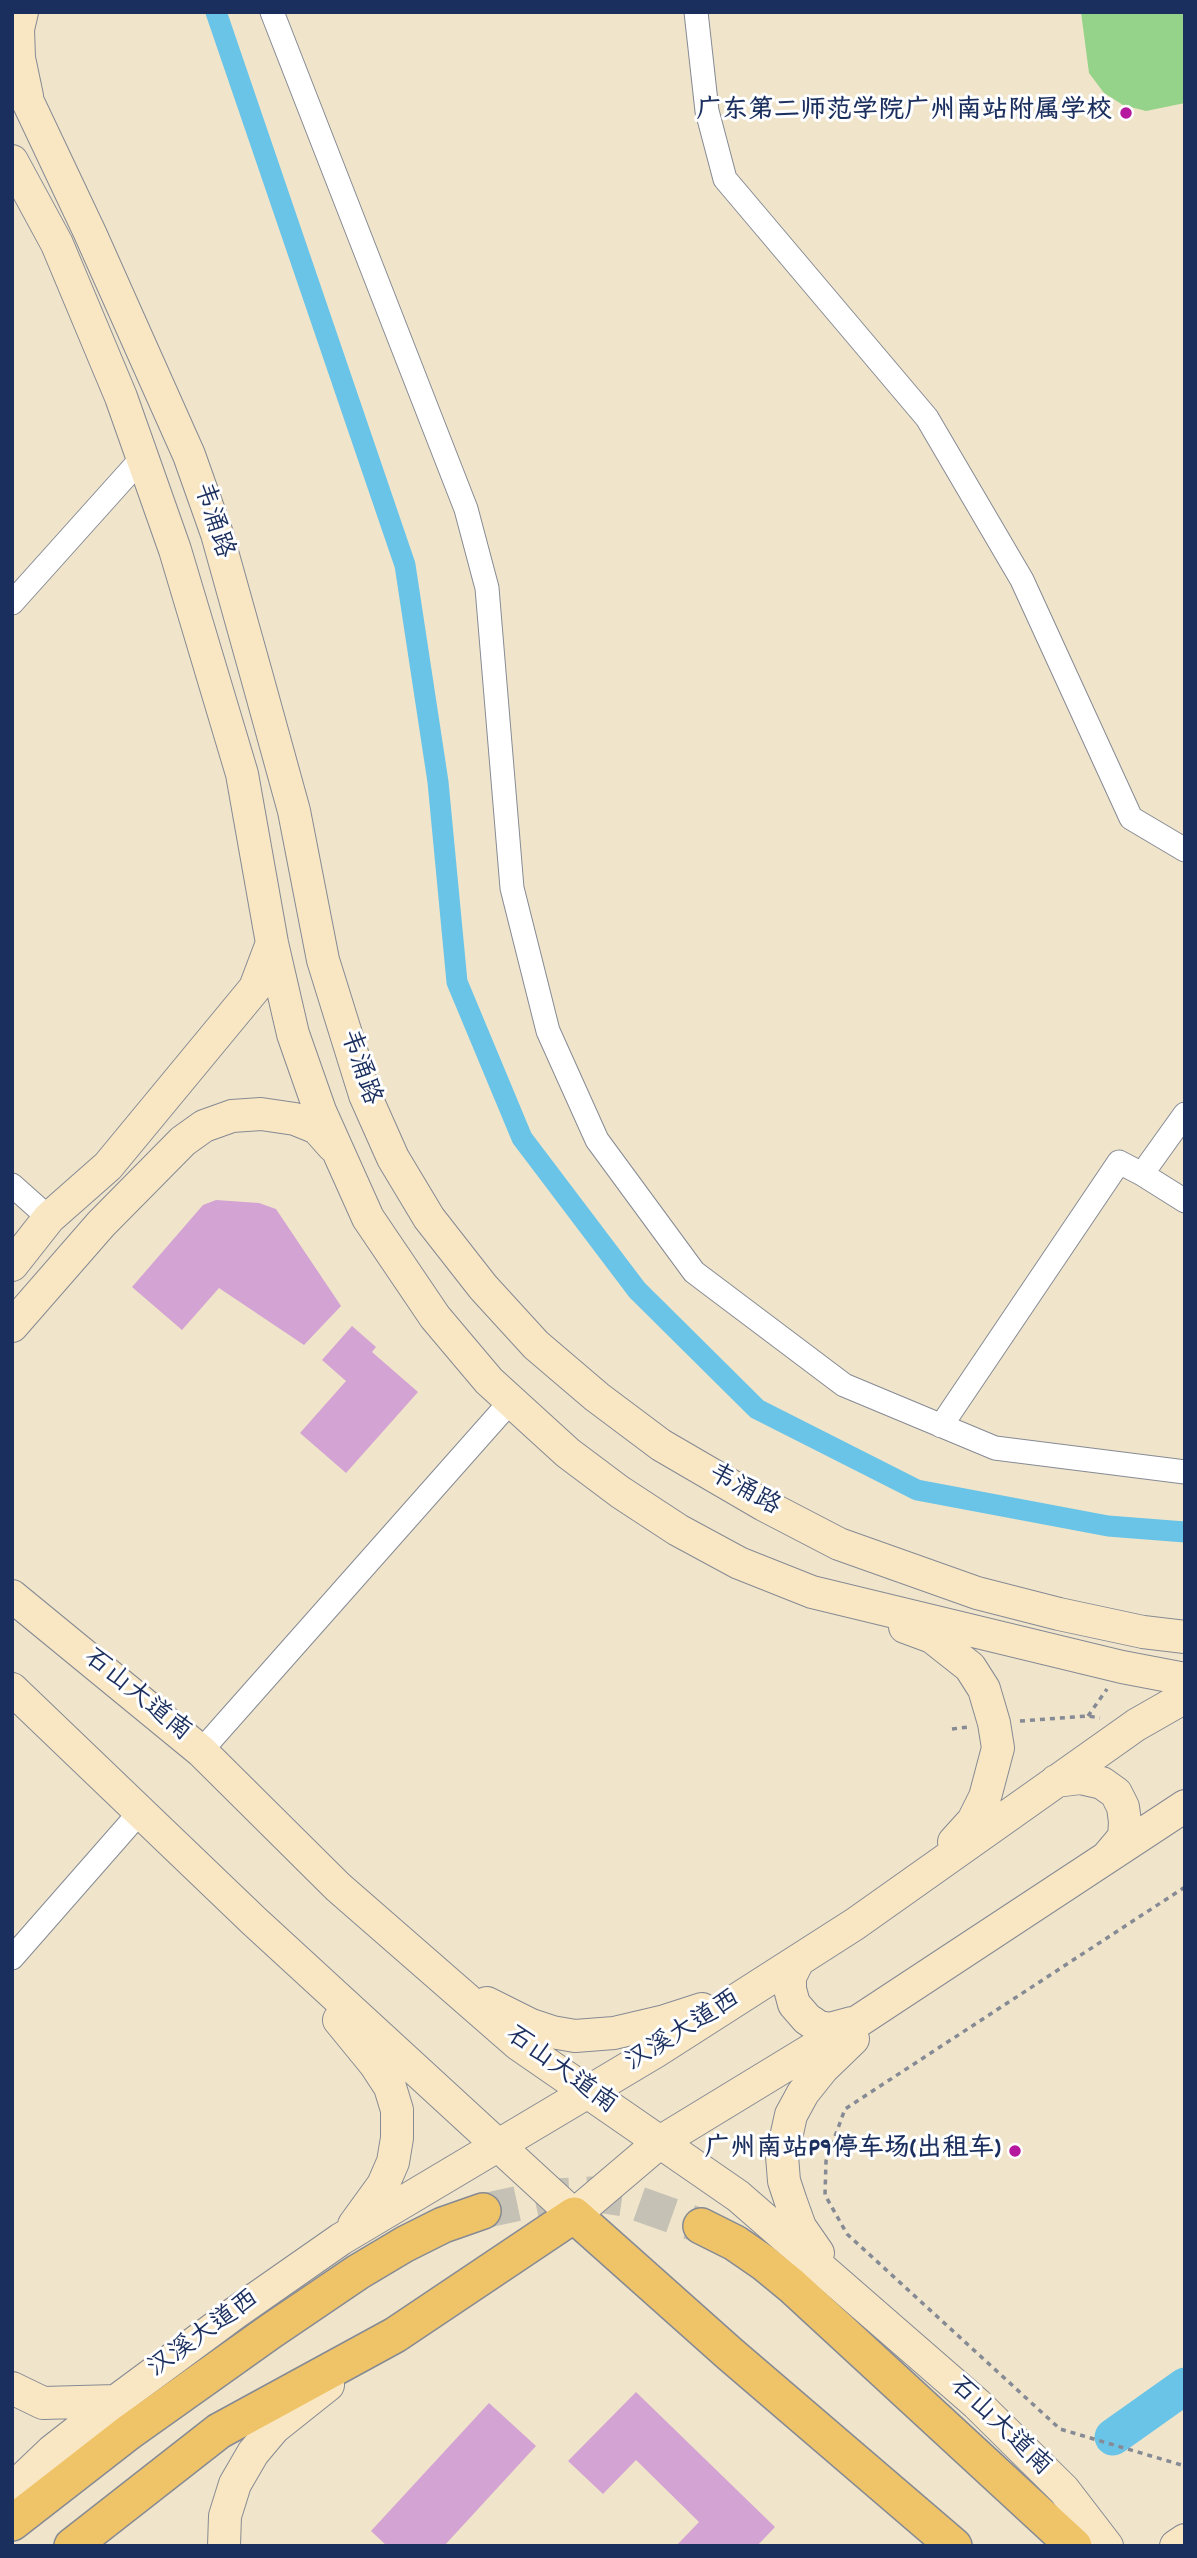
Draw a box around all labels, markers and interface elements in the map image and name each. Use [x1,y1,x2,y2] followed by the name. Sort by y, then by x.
[696,97,1112,129] place label: 广东第二师范学院广州南站附属学校
[1118,105,1134,121] marker: 广东第二师范学院广州南站附属学校
[184,479,238,563] street label: 韦涌路
[331,1026,385,1110] street label: 韦涌路
[701,1459,785,1525] street label: 韦涌路
[76,1644,196,1750] street label: 石山大道南
[621,1985,747,2081] street label: 汉溪大道西
[498,2021,622,2123] street label: 石山大道南
[704,2135,1001,2167] place label: 广州南站P9停车场(出租车)
[1007,2143,1023,2159] marker: 广州南站P9停车场(出租车)
[143,2285,267,2387] street label: 汉溪大道西
[941,2372,1057,2484] street label: 石山大道南

